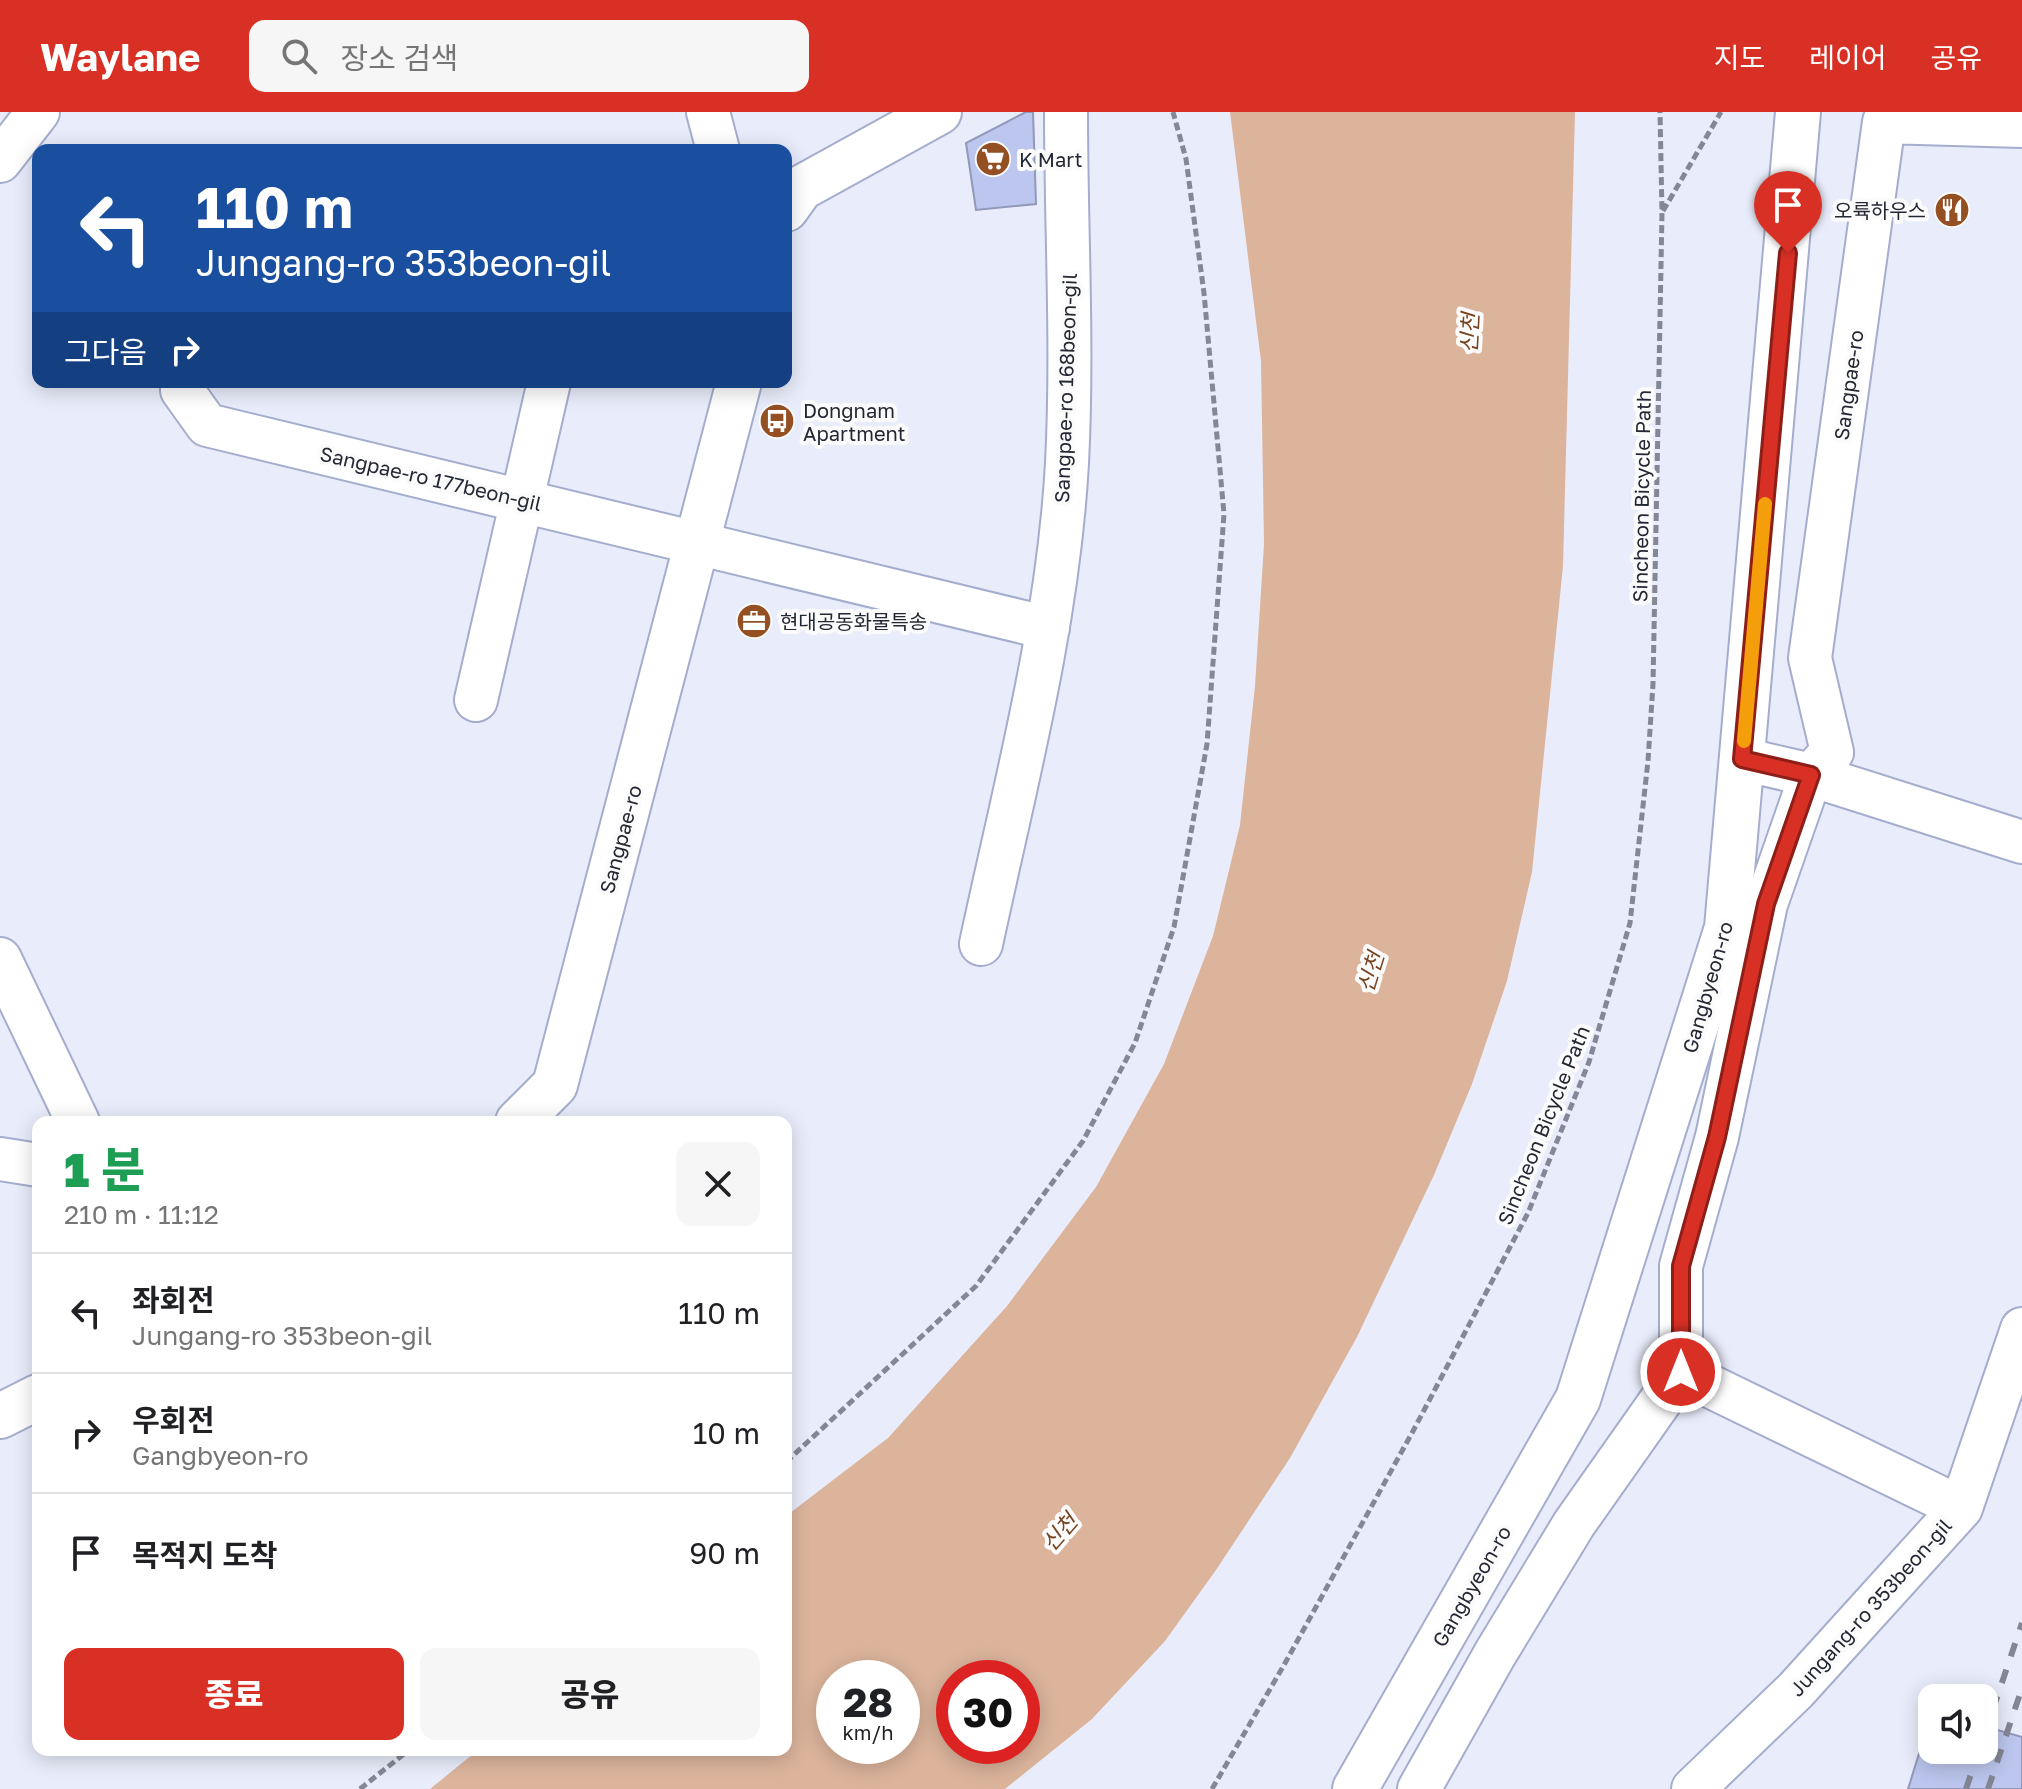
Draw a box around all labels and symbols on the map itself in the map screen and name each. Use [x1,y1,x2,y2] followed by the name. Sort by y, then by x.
[974,140,1012,178] supermarket icon: K Mart
[1019,147,1083,171] place label: K Mart
[1754,171,1822,253] pin
[1933,191,1971,229] restaurant icon: 오륙하우스
[1834,198,1926,222] place label: 오륙하우스
[1049,273,1081,503] street label: Sangpae-ro 168beon-gil
[1454,309,1484,354] water label: 신천
[1828,328,1868,442] street label: Sangpae-ro
[1627,389,1655,603] street label: Sincheon Bicycle Path
[803,398,906,445] place label: Dongnam Apartment
[758,402,796,440] bus stop icon: Dongnam Apartment
[318,441,544,515] street label: Sangpae-ro 177beon-gil
[735,602,773,640] office icon: 현대공동화물특송
[780,609,927,633] place label: 현대공동화물특송
[594,782,646,896] street label: Sangpae-ro
[1677,918,1737,1056] street label: Gangbyeon-ro
[1351,946,1390,995] water label: 신천
[1492,1022,1594,1228] street label: Sincheon Bicycle Path
[1639,1330,1723,1414] position arrow
[1036,1506,1084,1556] water label: 신천
[1784,1513,1956,1701] street label: Jungang-ro 353beon-gil
[1427,1521,1515,1651] street label: Gangbyeon-ro
[936,1660,1040,1764] speed limit sign: 30

